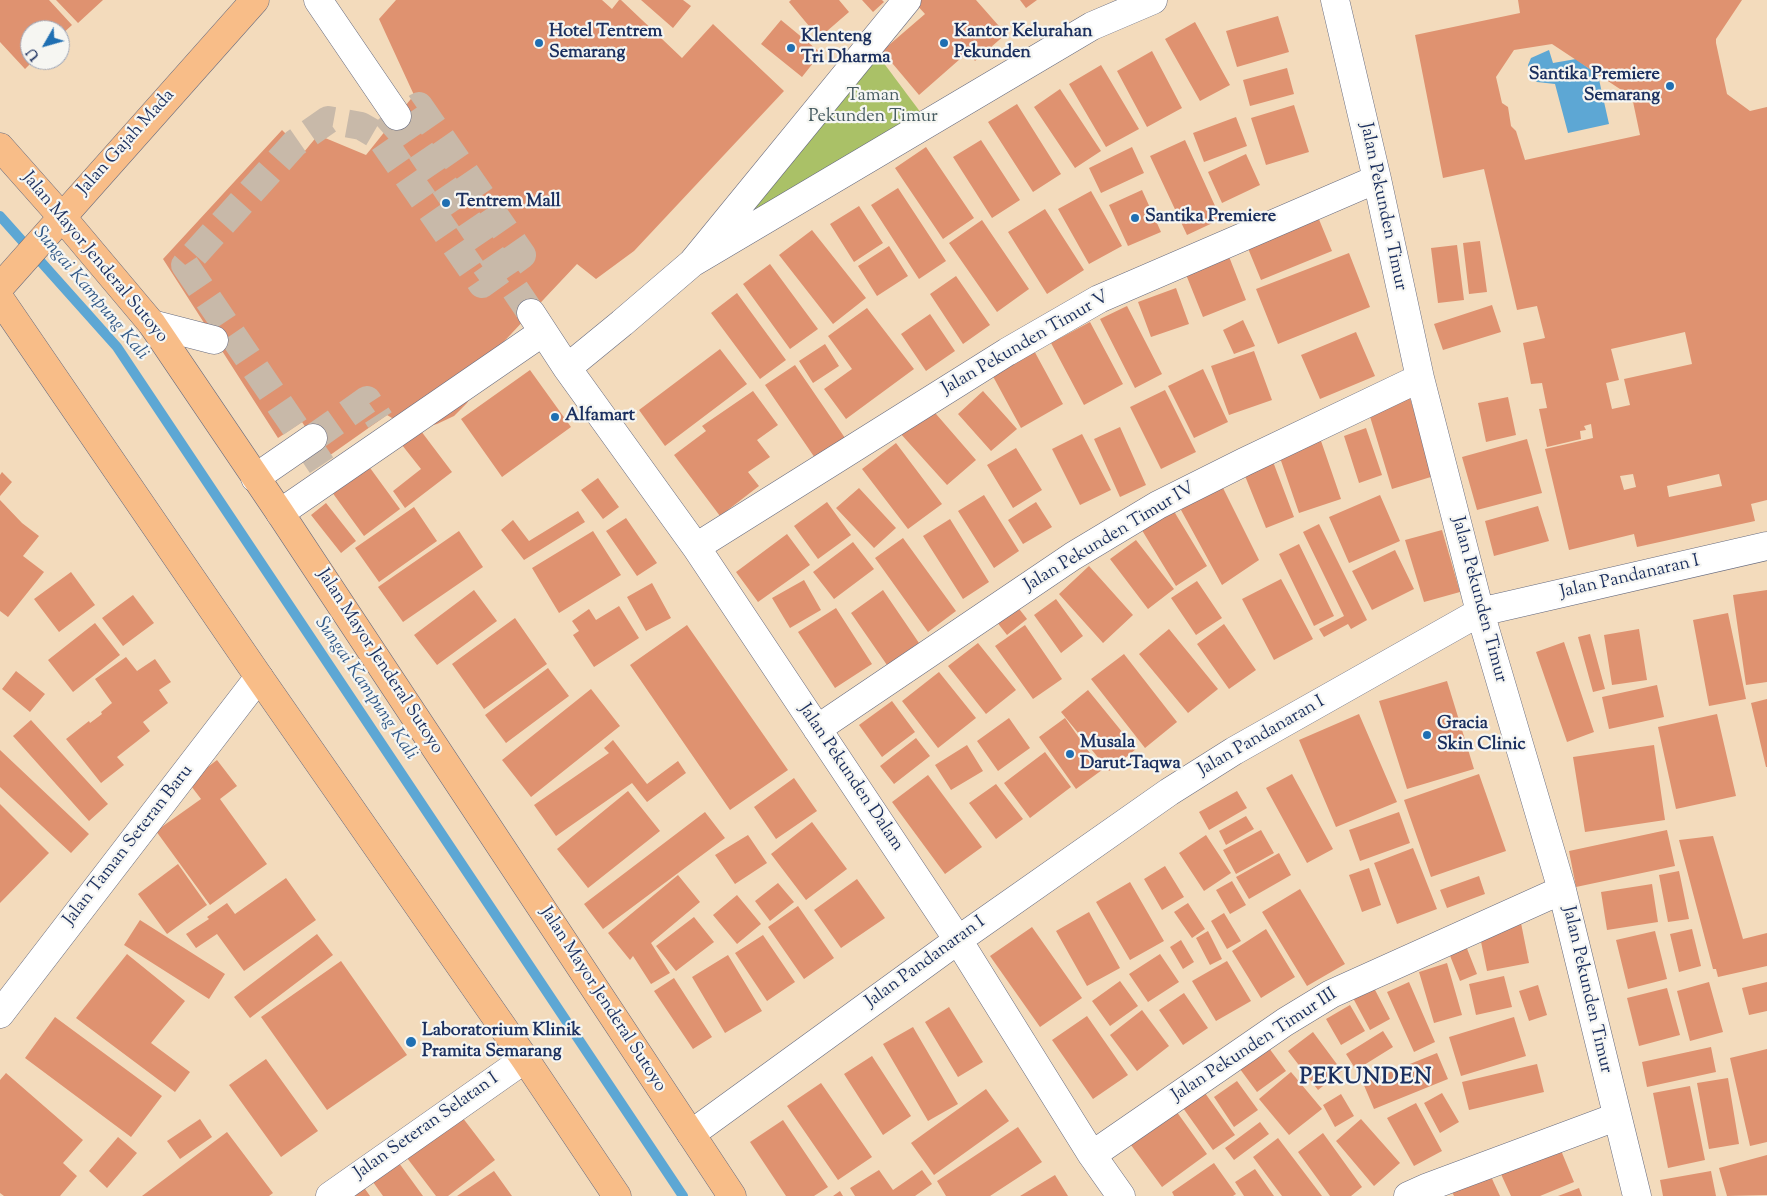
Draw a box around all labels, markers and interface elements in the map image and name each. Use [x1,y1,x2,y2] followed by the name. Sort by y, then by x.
[20,20,70,70] north arrow
[549,22,662,64] place label: Hotel Tentrem Semarang
[954,22,1093,64] place label: Kantor Kelurahan Pekunden
[801,27,891,70] place label: Klenteng Tri Dharma
[533,37,545,49] marker: Hotel Tentrem Semarang
[938,37,950,49] marker: Kantor Kelurahan Pekunden
[785,42,797,54] marker: Klenteng Tri Dharma
[23,43,45,64] text: U
[1529,65,1660,108] place label: Santika Premiere Semarang
[1664,80,1676,92] marker: Santika Premiere Semarang
[74,86,180,200] street label: Jalan Gajah Mada
[808,86,938,128] park label: Taman Pekunden Timur
[1354,121,1410,293] street label: Jalan Pekunden Timur
[16,168,172,348] street label: Jalan Mayor Jenderal Sutoyo
[456,192,561,214] place label: Tentrem Mall
[440,197,452,209] marker: Tentrem Mall
[1145,207,1276,229] place label: Santika Premiere
[1129,212,1141,224] marker: Santika Premiere
[27,223,153,365] water label: Sungai Kampung Kali
[939,287,1113,401] street label: Jalan Pekunden Timur V
[565,406,635,428] place label: Alfamart
[549,411,561,423] marker: Alfamart
[1021,479,1199,597] street label: Jalan Pekunden Timur IV
[1445,515,1511,685] street label: Jalan Pekunden Timur
[1558,551,1702,605] street label: Jalan Pandanaran I
[311,565,447,759] street label: Jalan Mayor Jenderal Sutoyo
[309,613,421,765] water label: Sungai Kampung Kali
[1195,692,1329,782] street label: Jalan Pandanaran I
[793,700,907,856] street label: Jalan Pekunden Dalam
[1437,714,1526,756] place label: Gracia Skin Clinic
[1421,729,1433,741] marker: Gracia Skin Clinic
[1080,733,1181,776] place label: Musala Darut-Taqwa
[1064,748,1076,760] marker: Musala Darut-Taqwa
[60,761,198,931] street label: Jalan Taman Seteran Baru
[534,903,670,1097] street label: Jalan Mayor Jenderal Sutoyo
[1556,904,1616,1076] street label: Jalan Pekunden Timur
[862,912,990,1014] street label: Jalan Pandanaran I
[1168,985,1342,1107] street label: Jalan Pekunden Timur III
[422,1021,581,1064] place label: Laboratorium Klinik Pramita Semarang
[404,1035,418,1049] marker: Laboratorium Klinik Pramita Semarang
[1299,1066,1433,1092] district label: PEKUNDEN
[351,1069,503,1185] street label: Jalan Seteran Selatan I

